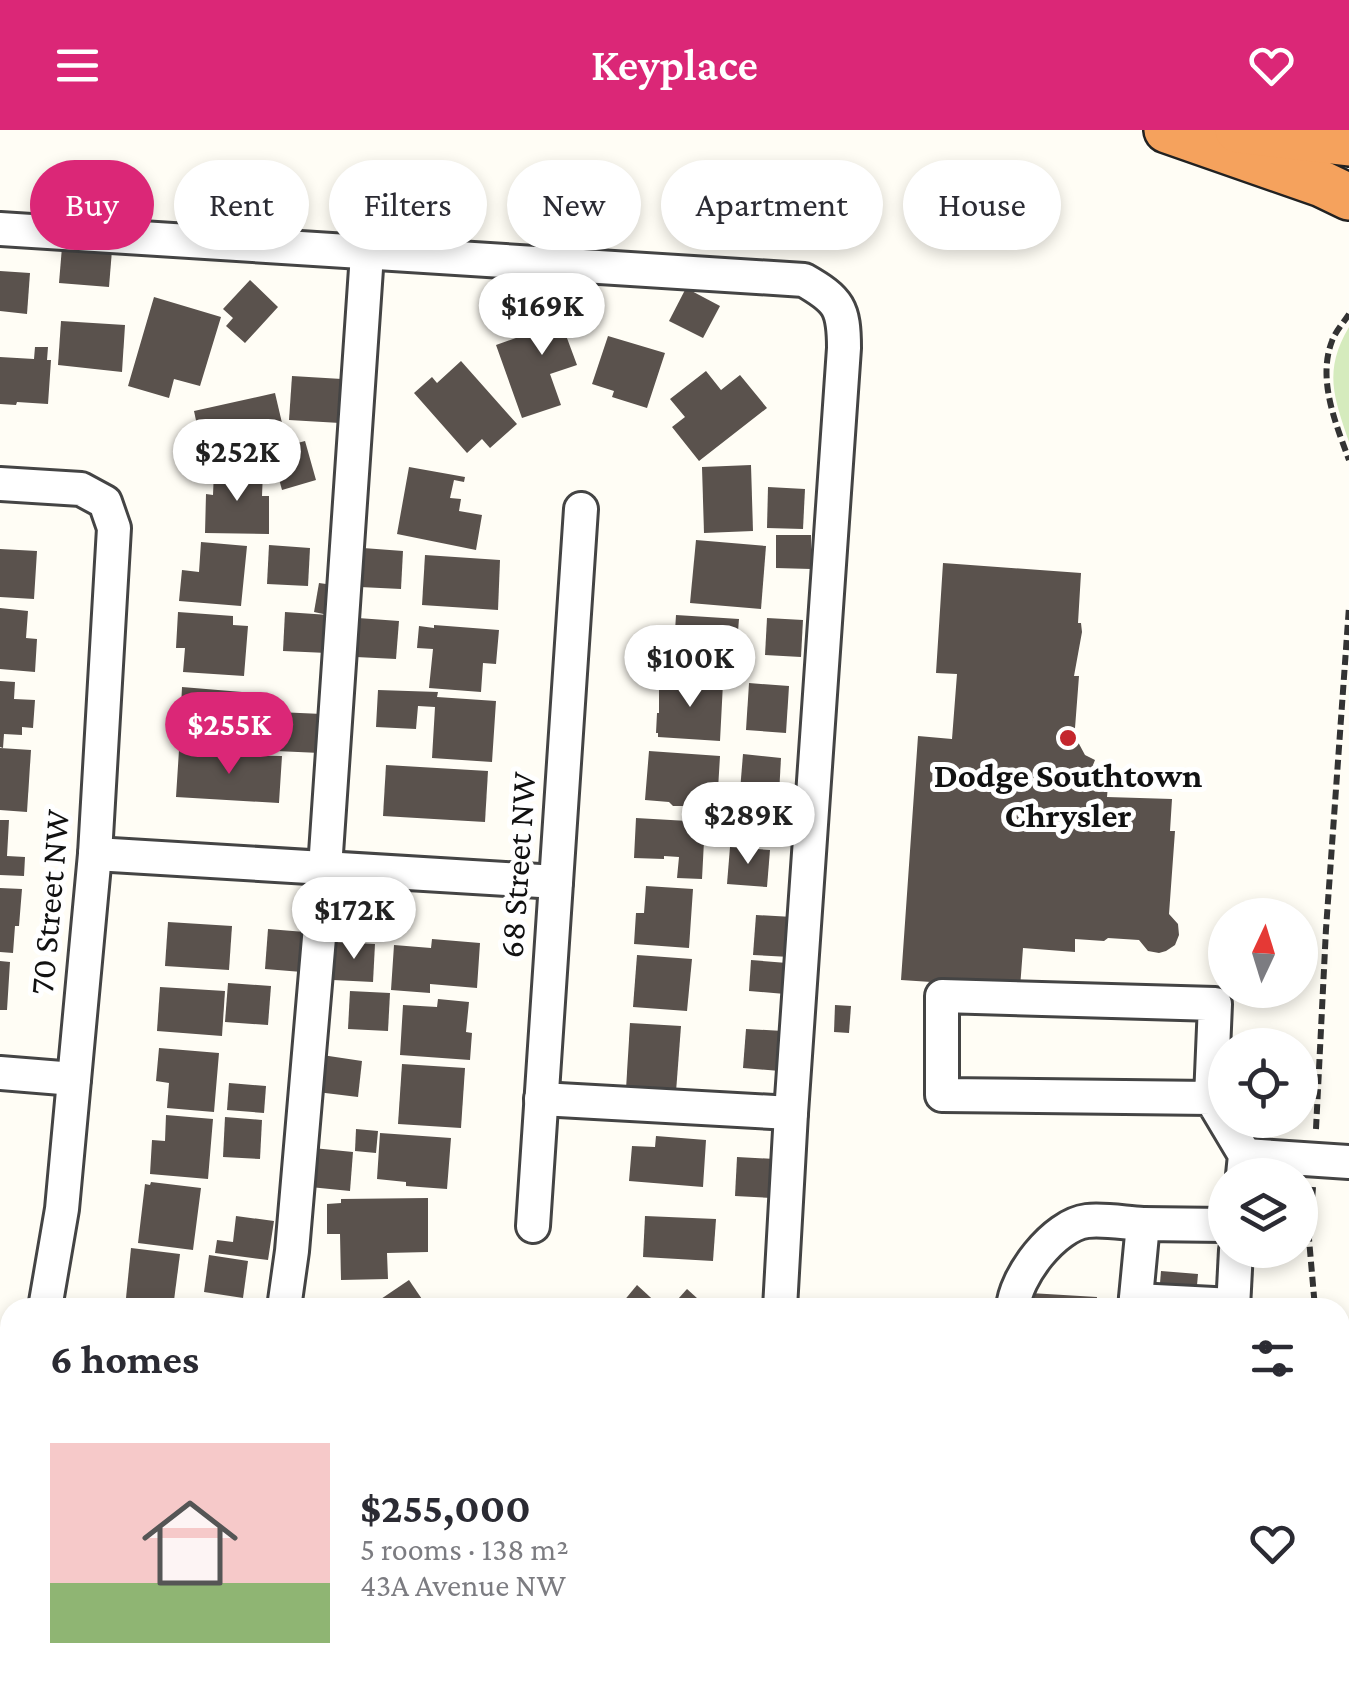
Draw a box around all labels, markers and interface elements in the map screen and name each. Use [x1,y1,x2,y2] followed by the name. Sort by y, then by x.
[50,38,105,93] icon: menu
[1244,38,1299,93] icon: heart
[591,40,758,90] text: Keyplace
[30,160,154,250] chip: Buy
[174,160,309,250] chip: Rent
[329,160,487,250] chip: Filters
[507,160,641,250] chip: New
[661,160,883,250] chip: Apartment
[903,160,1061,250] chip: House
[472,273,612,358] pin: $169K
[501,287,583,323] text: $169K
[167,419,307,504] pin: $252K
[195,433,279,469] text: $252K
[620,625,760,710] pin: $100K
[646,639,734,675] text: $100K
[159,692,299,777] pin: $255K
[187,706,271,742] text: $255K
[1057,727,1079,749] marker: Dodge Southtown Chrysler
[934,756,1202,835] place label: Dodge Southtown Chrysler
[492,770,543,960] street label: 68 Street NW
[678,782,818,867] pin: $289K
[704,796,792,832] text: $289K
[22,808,77,996] street label: 70 Street NW
[284,877,424,962] pin: $172K
[314,891,394,927] text: $172K
[1208,898,1318,1008] north arrow
[1208,898,1318,1268] map controls
[1208,1028,1318,1138] button: locate
[1208,1158,1318,1268] button: layers
[1245,1331,1300,1386] icon: filters
[50,1335,199,1382] text: 6 homes
[130,1483,250,1603] icon: home
[360,1484,531,1531] text: $255,000
[1245,1516,1300,1571] icon: heart
[360,1531,569,1567] text: 5 rooms · 138 m²
[360,1567,566,1603] text: 43A Avenue NW

